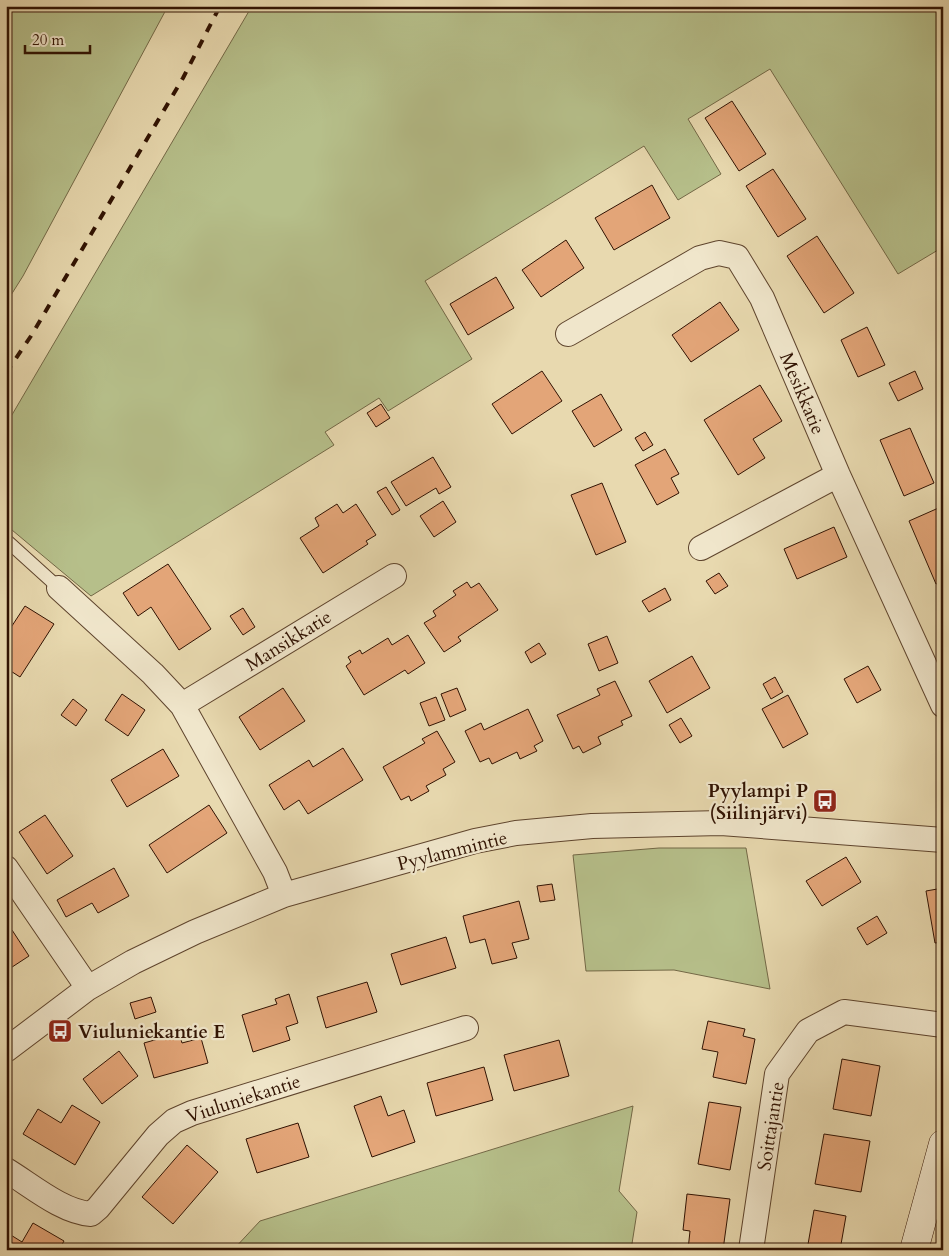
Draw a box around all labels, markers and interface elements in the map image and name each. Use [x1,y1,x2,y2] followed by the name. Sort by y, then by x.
[25,22,90,54] scale bar
[32,30,64,50] text: 20 m
[773,348,831,438] street label: Mesikkatie
[240,604,337,678] street label: Mansikkatie
[708,778,808,826] place label: Pyylampi P (Siilinjärvi)
[812,788,838,814] bus stop icon: Pyylampi P (Siilinjärvi)
[394,825,510,877] street label: Pyylammintie
[47,1018,73,1044] bus stop icon: Viuluniekantie E
[78,1019,225,1045] place label: Viuluniekantie E
[183,1068,304,1130] street label: Viuluniekantie
[751,1080,791,1172] street label: Soittajantie

